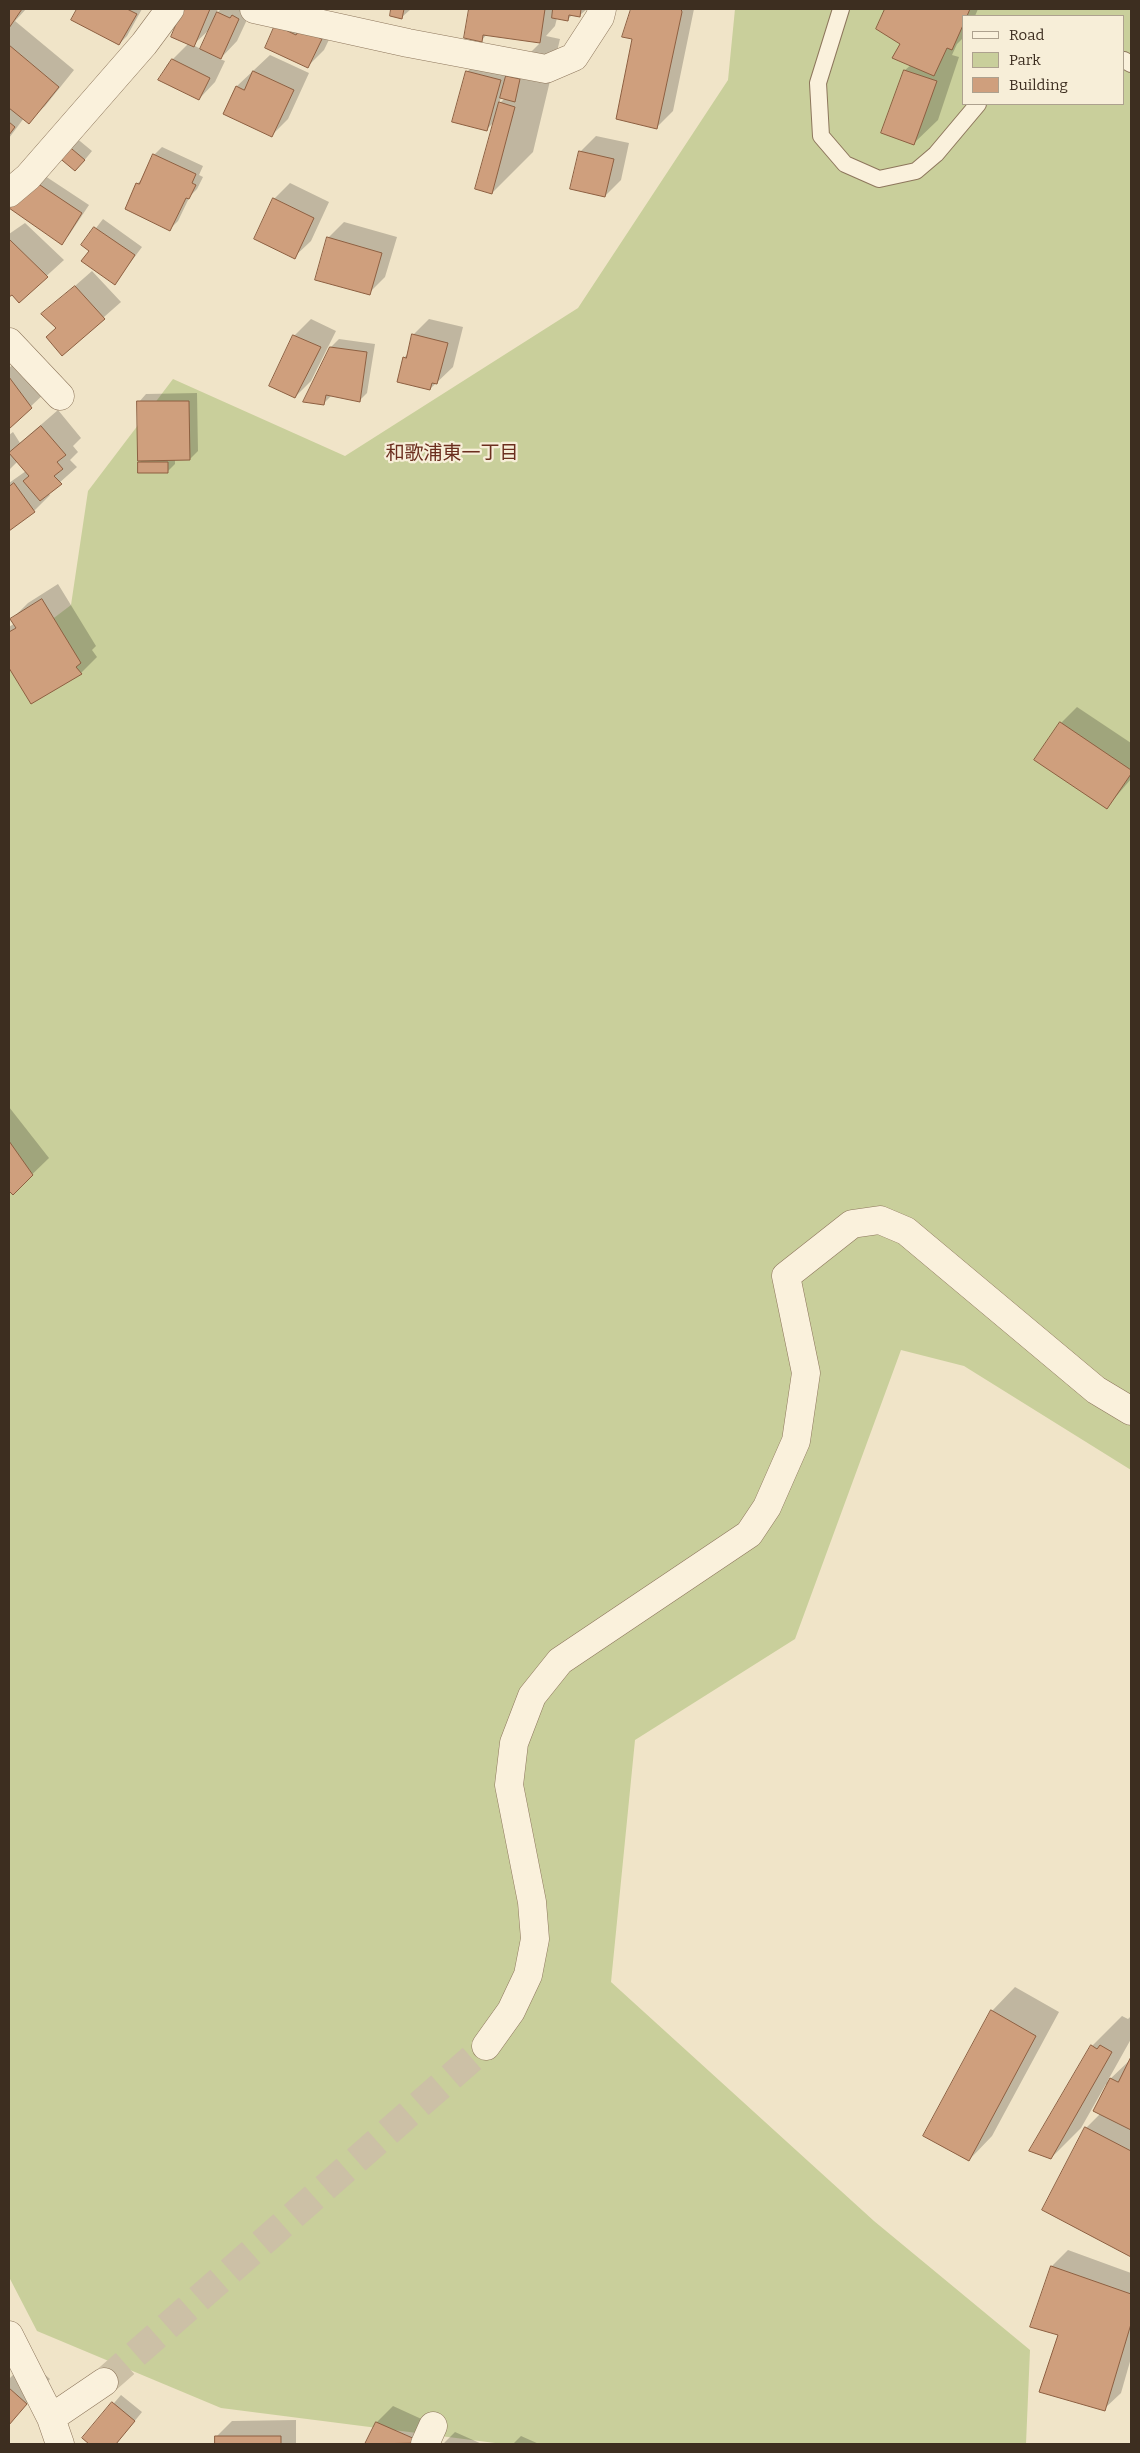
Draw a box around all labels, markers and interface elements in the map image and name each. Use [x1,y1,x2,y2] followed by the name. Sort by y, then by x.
[962,15,1125,105] legend
[1009,26,1044,44] text: Road
[1009,51,1041,69] text: Park
[1009,76,1068,94] text: Building
[386,443,518,465] district label: 和歌浦東一丁目

